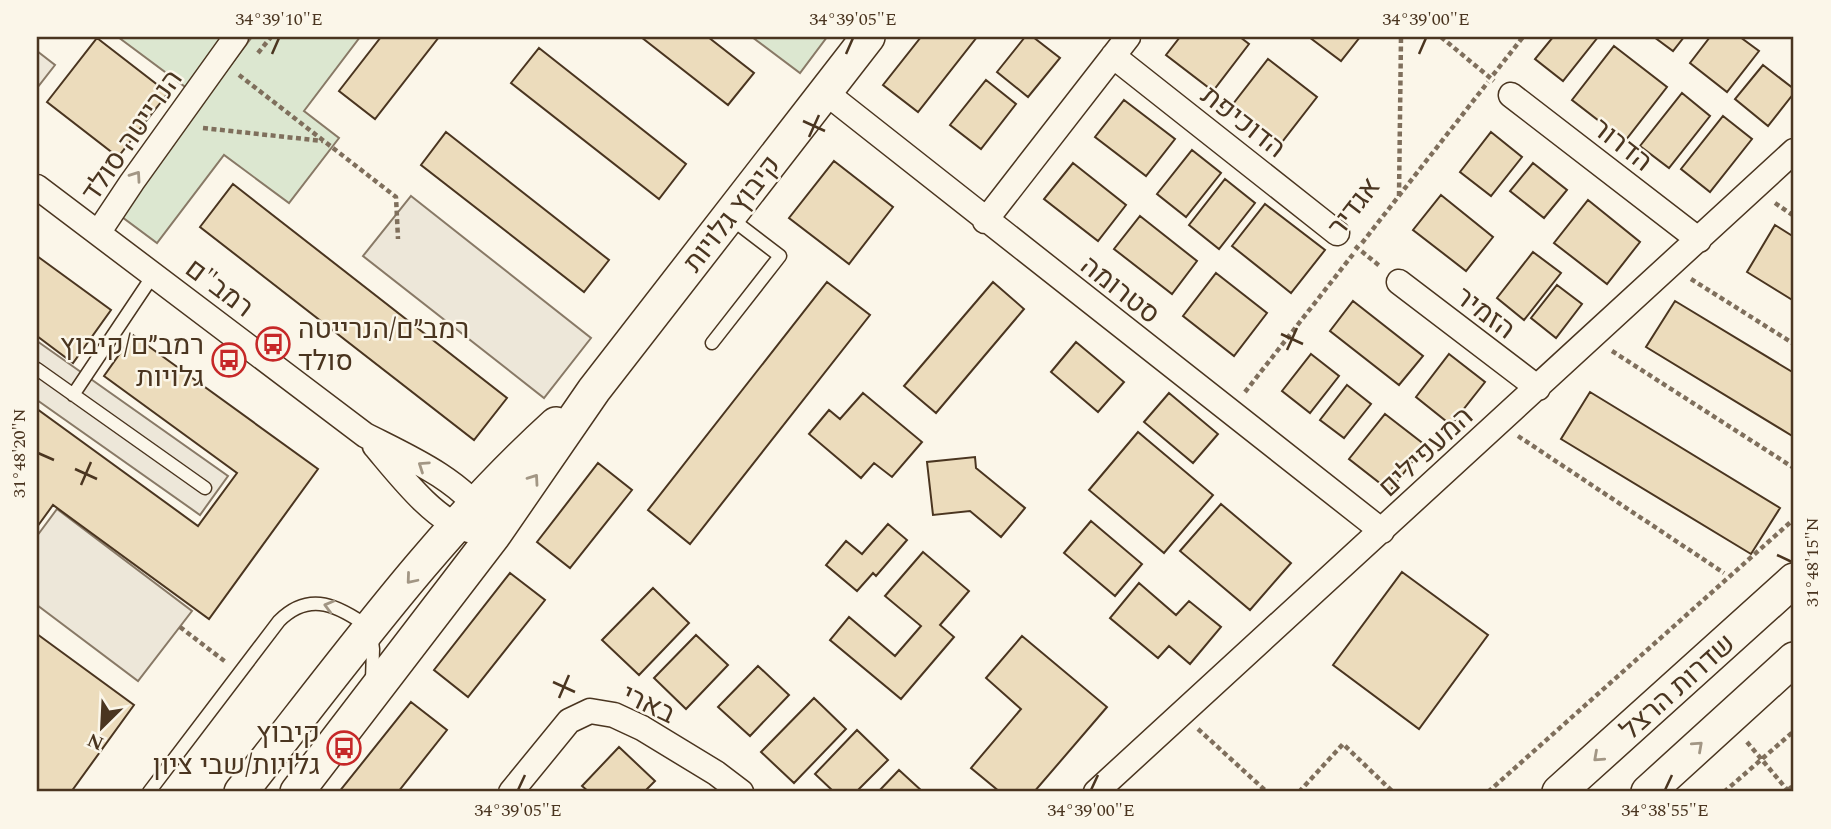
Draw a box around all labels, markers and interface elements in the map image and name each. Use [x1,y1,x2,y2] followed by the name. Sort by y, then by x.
[235,6,323,33] text: 34°39'10"E
[809,6,897,33] text: 34°39'05"E
[1382,6,1470,33] text: 34°39'00"E
[71,61,194,211] street label: הנרייטה סולד
[1191,75,1295,169] street label: הדוכיפת
[1583,108,1662,183] street label: הדרור
[673,146,792,282] street label: קיבוץ גלויות
[1317,168,1391,246] street label: אגדיר
[128,171,140,184] one-way arrow
[1071,245,1169,335] street label: סטרומה
[176,248,263,328] street label: רמב"ם
[1446,276,1525,350] street label: הזמיר
[298,308,469,383] place label: רמב״ם/הנרייטה סולד
[60,324,204,399] place label: רמב״ם/קיבוץ גלויות
[254,325,292,363] bus stop icon: רמב״ם/הנרייטה סולד
[210,341,248,379] bus stop icon: רמב״ם/קיבוץ גלויות
[1369,396,1483,508] street label: המעפילים
[6,408,33,498] text: 31°48'20"N
[417,461,430,474] one-way arrow
[526,474,538,487] one-way arrow
[1799,517,1826,607] text: 31°48'15"N
[407,570,419,583] one-way arrow
[324,600,336,615] one-way arrow
[1610,623,1746,751] street label: שדרות הרצל
[614,673,683,736] street label: בארי
[66,692,136,762] north arrow
[153,712,320,787] place label: קיבוץ גלויות/שבי ציון
[83,725,109,758] text: N
[325,729,363,767] bus stop icon: קיבוץ גלויות/שבי ציון
[1690,742,1703,755] one-way arrow
[1593,749,1606,761] one-way arrow
[474,797,562,824] text: 34°39'05"E
[1047,797,1135,824] text: 34°39'00"E
[1621,797,1709,824] text: 34°38'55"E

